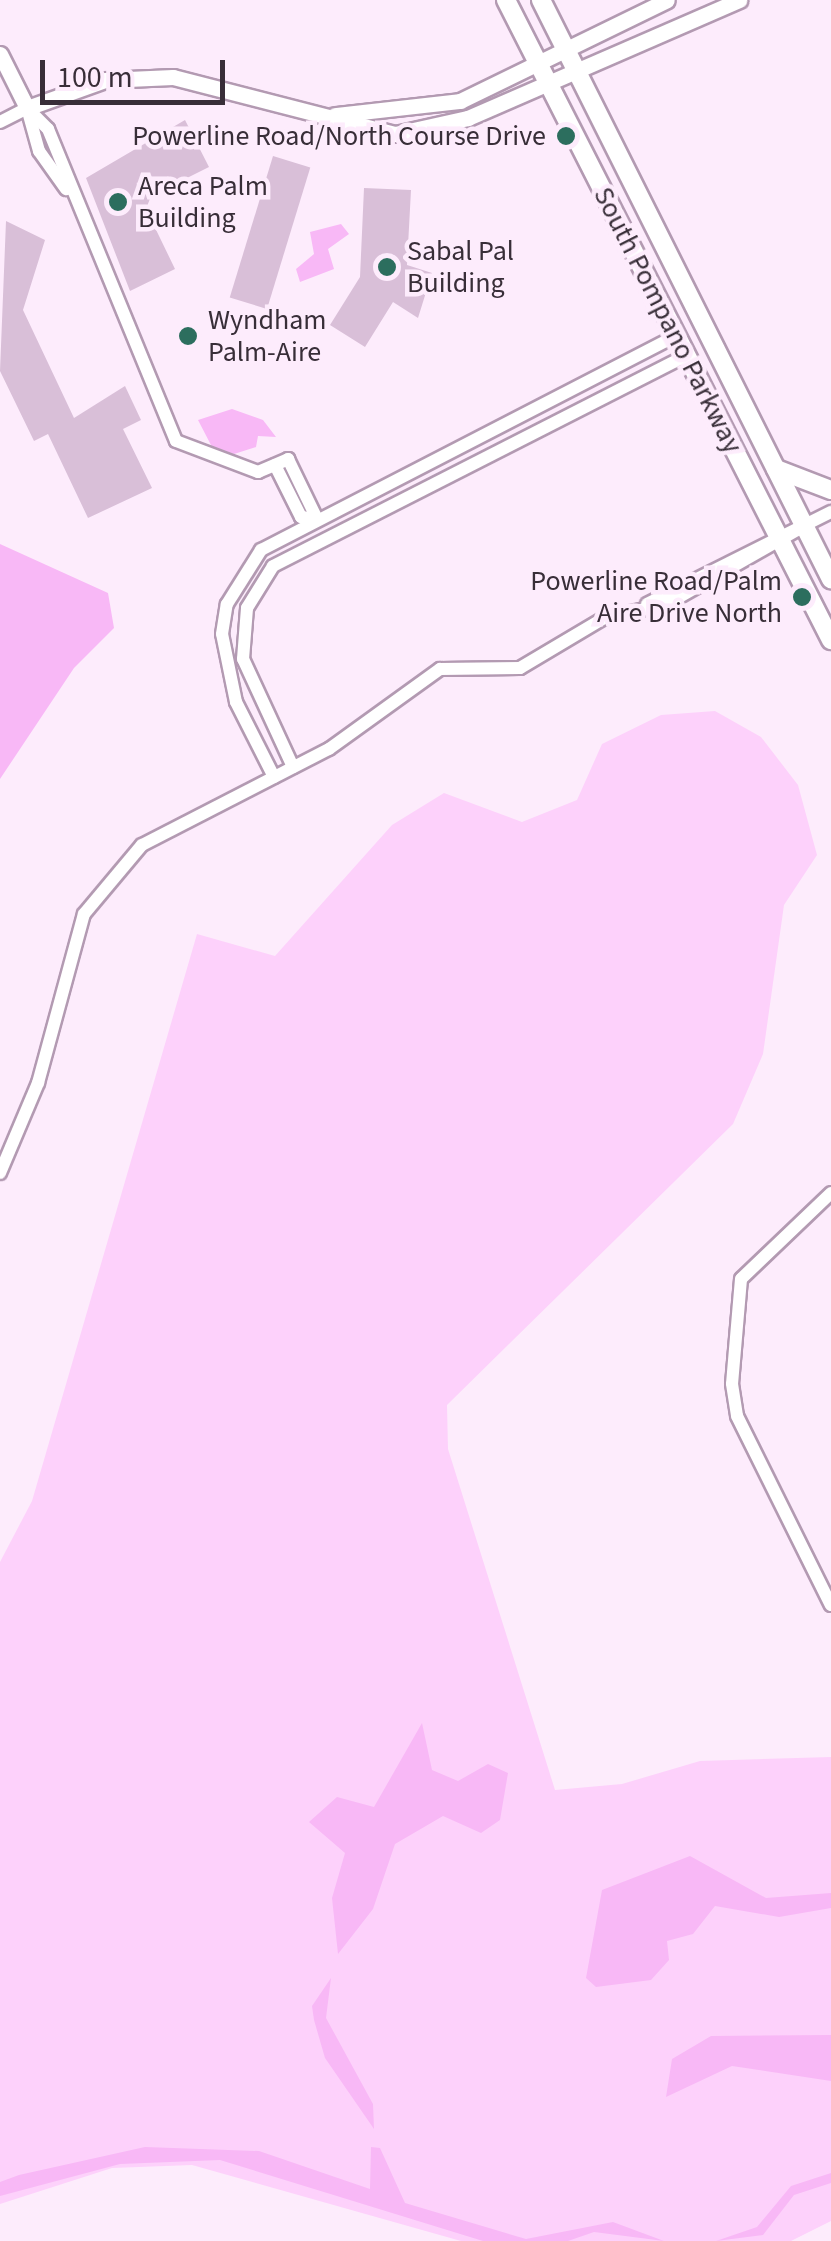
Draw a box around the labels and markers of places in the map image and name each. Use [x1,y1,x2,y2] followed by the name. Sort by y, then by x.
[132,119,546,153] place label: Powerline Road/North Course Drive
[555,125,577,147] marker: Powerline Road/North Course Drive
[138,169,268,235] place label: Areca Palm Building
[107,191,129,213] marker: Areca Palm Building
[407,234,514,300] place label: Sabal Pal Building
[376,256,398,278] marker: Sabal Pal Building
[208,303,326,369] place label: Wyndham Palm-Aire
[177,325,199,347] marker: Wyndham Palm-Aire
[530,564,782,630] place label: Powerline Road/Palm Aire Drive North
[791,586,813,608] marker: Powerline Road/Palm Aire Drive North

